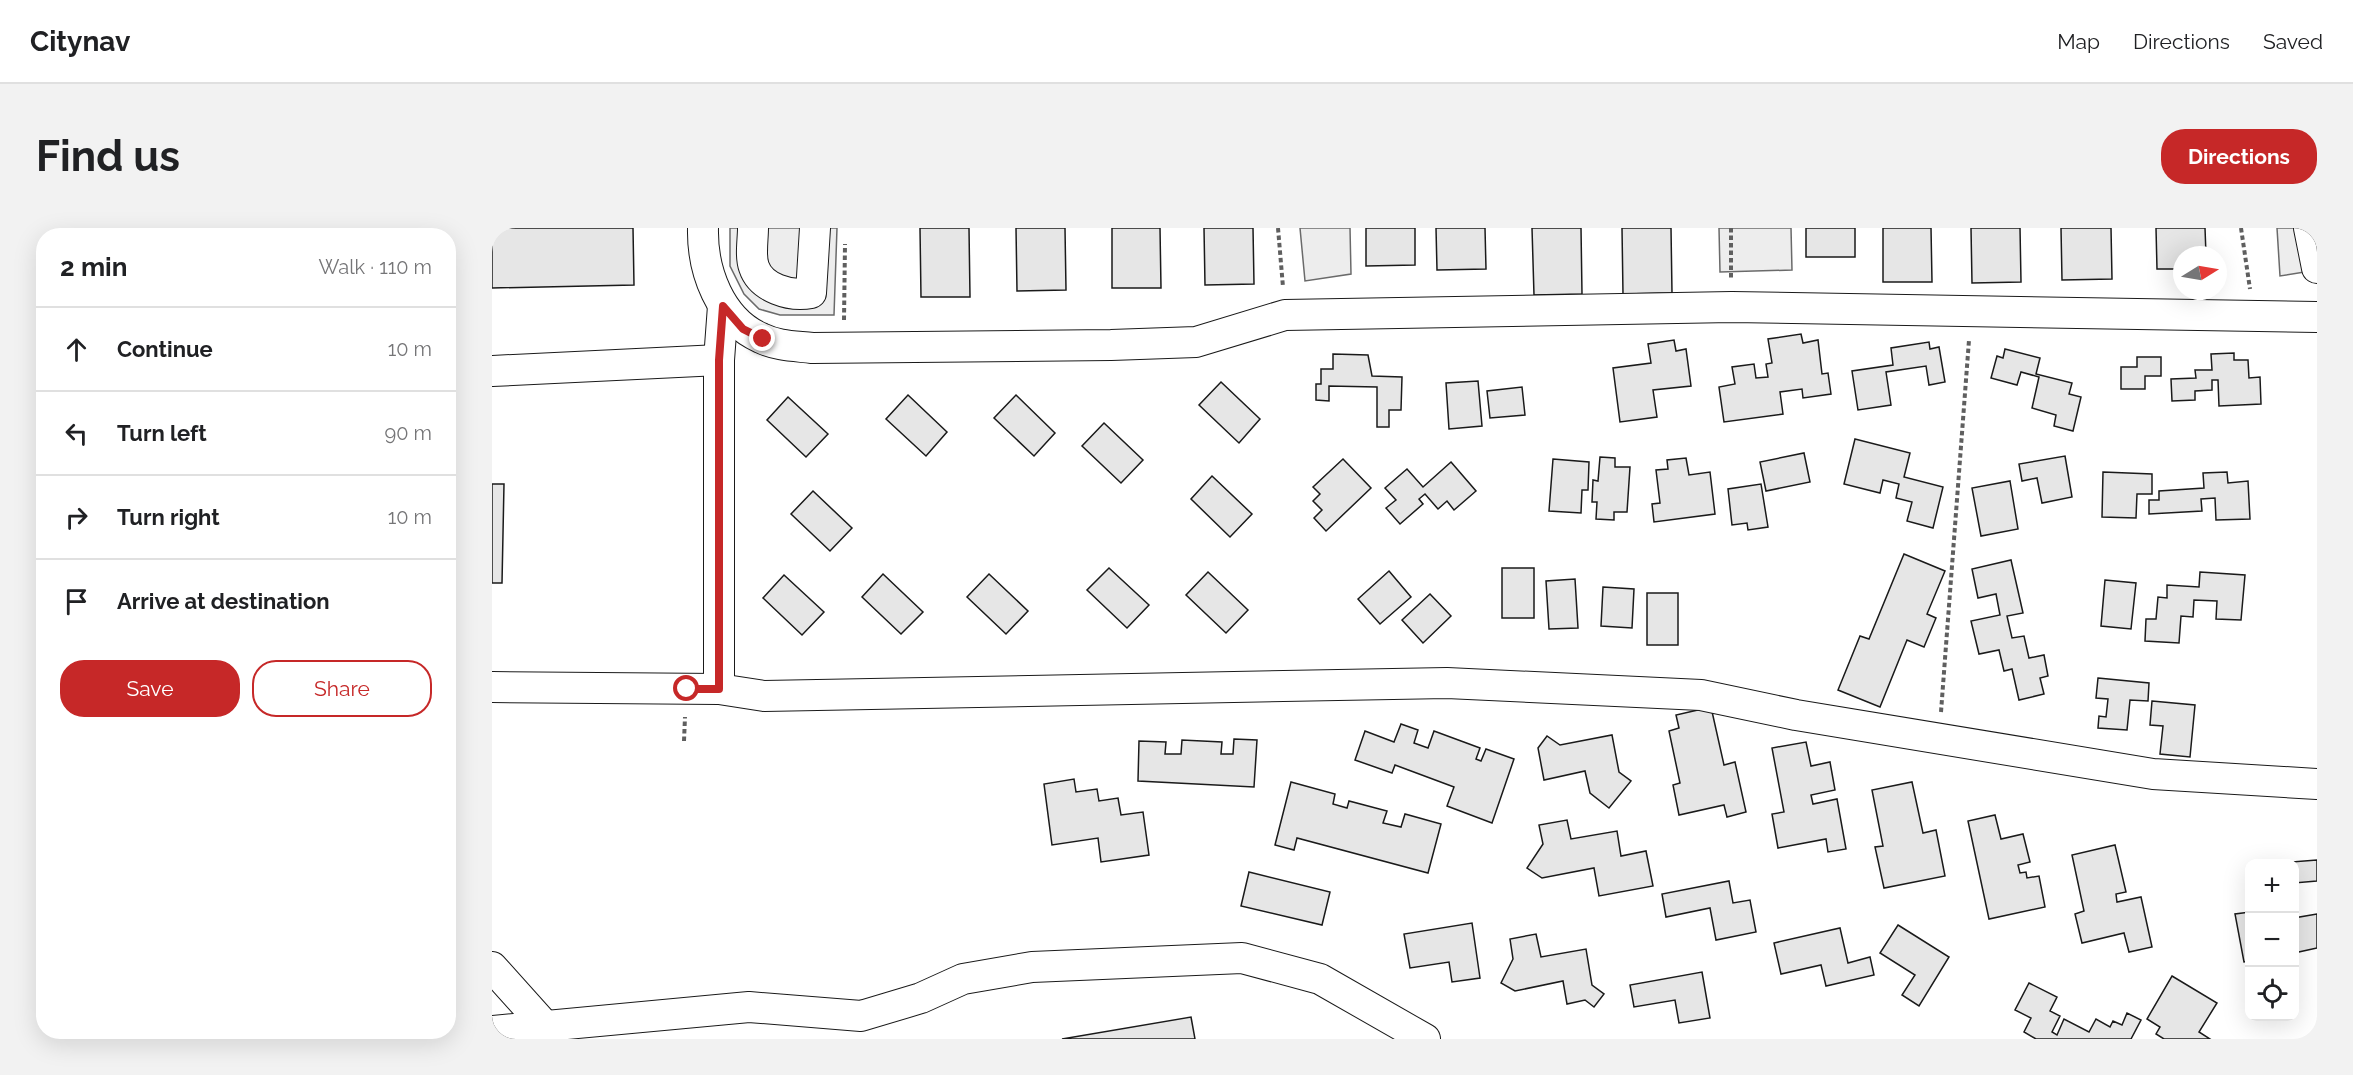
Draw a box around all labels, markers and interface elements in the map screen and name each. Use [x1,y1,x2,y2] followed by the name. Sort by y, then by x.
[30,25,130,58] text: Citynav
[2057,29,2100,54] text: Map
[2133,29,2230,54] text: Directions
[2263,29,2323,54] text: Saved
[2161,129,2317,184] button: Directions
[36,132,180,181] text: Find us
[2173,246,2227,300] north arrow
[60,252,127,282] text: 2 min
[318,255,432,279] text: Walk · 110 m
[749,325,775,351] route end
[60,333,93,366] icon: ahead
[117,336,213,362] text: Continue
[388,337,432,361] text: 10 m
[60,417,93,450] icon: left
[117,420,207,446] text: Turn left
[385,421,432,445] text: 90 m
[60,501,93,534] icon: right
[117,504,220,530] text: Turn right
[388,505,432,529] text: 10 m
[60,585,93,618] icon: arrive
[117,588,330,614] text: Arrive at destination
[60,660,240,717] button: Save
[252,660,432,717] button: Share
[673,675,699,701] route start
[2245,859,2299,1021] map controls
[2245,859,2299,913] button: +
[2245,913,2299,967] button: −
[2245,967,2299,1021] button: locate

